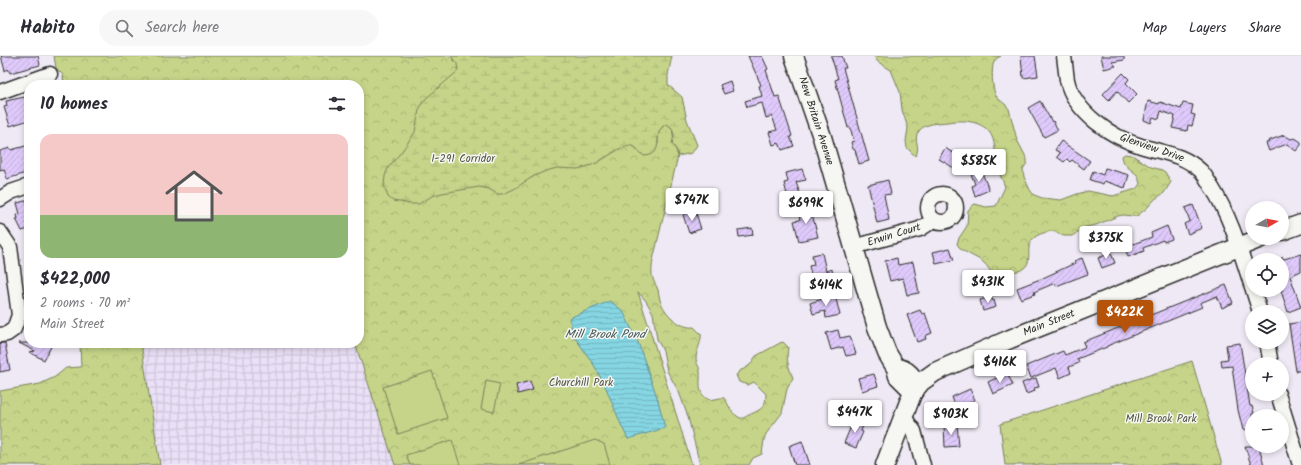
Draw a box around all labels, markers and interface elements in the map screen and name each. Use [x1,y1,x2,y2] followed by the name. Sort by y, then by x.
[99,10,379,46] search box
[20,13,75,43] text: Habito
[145,16,219,40] text: Search here
[113,17,135,39] icon: search
[1143,17,1167,39] text: Map
[1189,17,1227,39] text: Layers
[1249,17,1281,39] text: Share
[793,74,839,168] street label: New Britain Avenue
[40,91,108,118] text: 10 homes
[326,93,348,115] icon: filters
[1117,129,1187,167] street label: Glenview Drive
[951,149,1007,183] pin: $585K
[431,150,496,168] park label: I-291 Corridor
[961,151,997,172] text: $585K
[158,160,230,232] icon: home
[664,188,720,222] pin: $747K
[675,190,709,211] text: $747K
[778,191,834,225] pin: $699K
[788,193,824,214] text: $699K
[1245,201,1289,245] north arrow
[1245,201,1289,453] map controls
[865,218,924,252] street label: Erwin Court
[1078,226,1134,260] pin: $375K
[1088,228,1124,249] text: $375K
[1245,253,1289,297] button: locate
[40,266,110,293] text: $422,000
[960,270,1016,304] pin: $431K
[971,272,1005,293] text: $431K
[798,273,854,307] pin: $414K
[809,275,843,296] text: $414K
[40,293,130,314] text: 2 rooms · 70 m²
[1097,300,1153,334] pin: $422K
[1106,302,1144,323] text: $422K
[1020,304,1078,342] street label: Main Street
[1245,305,1289,349] button: layers
[40,314,105,335] text: Main Street
[565,325,648,344] water label: Mill Brook Pond
[972,350,1028,384] pin: $416K
[983,352,1017,373] text: $416K
[1245,357,1289,401] button: +
[549,374,614,392] park label: Churchill Park
[827,400,883,434] pin: $447K
[837,402,873,423] text: $447K
[923,402,979,436] pin: $903K
[933,404,969,425] text: $903K
[1245,409,1289,453] button: −
[1125,410,1197,428] park label: Mill Brook Park

